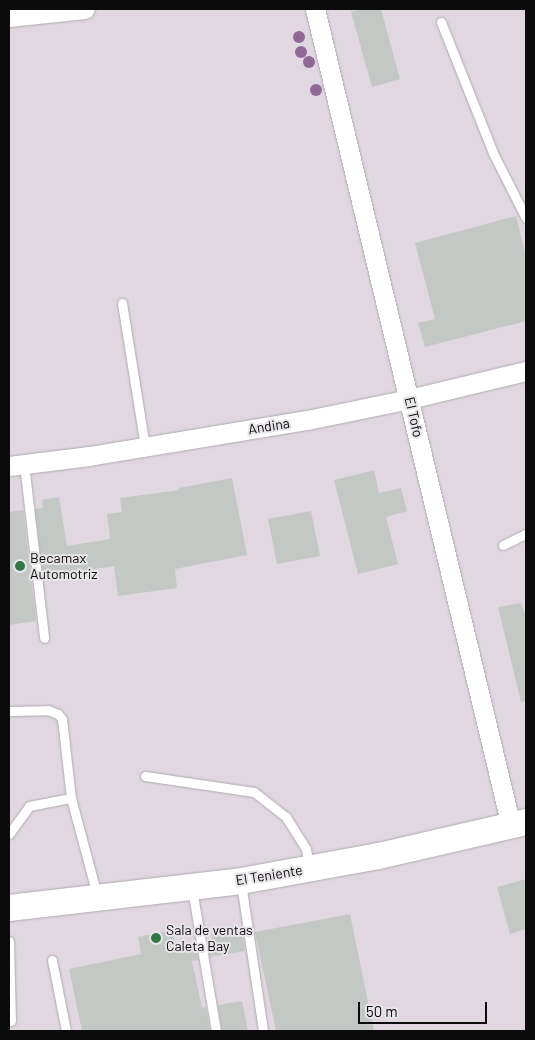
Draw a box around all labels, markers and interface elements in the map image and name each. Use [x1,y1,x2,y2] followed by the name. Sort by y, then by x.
[401,395,427,439] street label: El Tofo
[247,414,291,438] street label: Andina
[30,550,98,582] place label: Becamax Automotriz
[14,560,26,572] marker: Becamax Automotriz
[234,861,304,889] street label: El Teniente
[166,922,253,954] place label: Sala de ventas Caleta Bay
[150,932,162,944] marker: Sala de ventas Caleta Bay
[360,992,489,1024] scale bar
[366,1002,398,1020] text: 50 m

